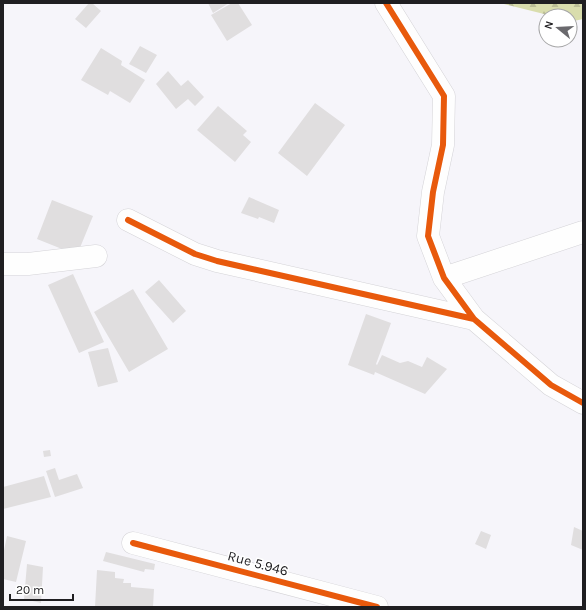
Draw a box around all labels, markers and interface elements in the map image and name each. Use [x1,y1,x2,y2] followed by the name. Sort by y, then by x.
[538,8,578,48] north arrow
[542,19,556,31] text: N
[226,547,290,580] street label: Rue 5.946
[10,576,73,602] scale bar
[16,583,44,597] text: 20 m

